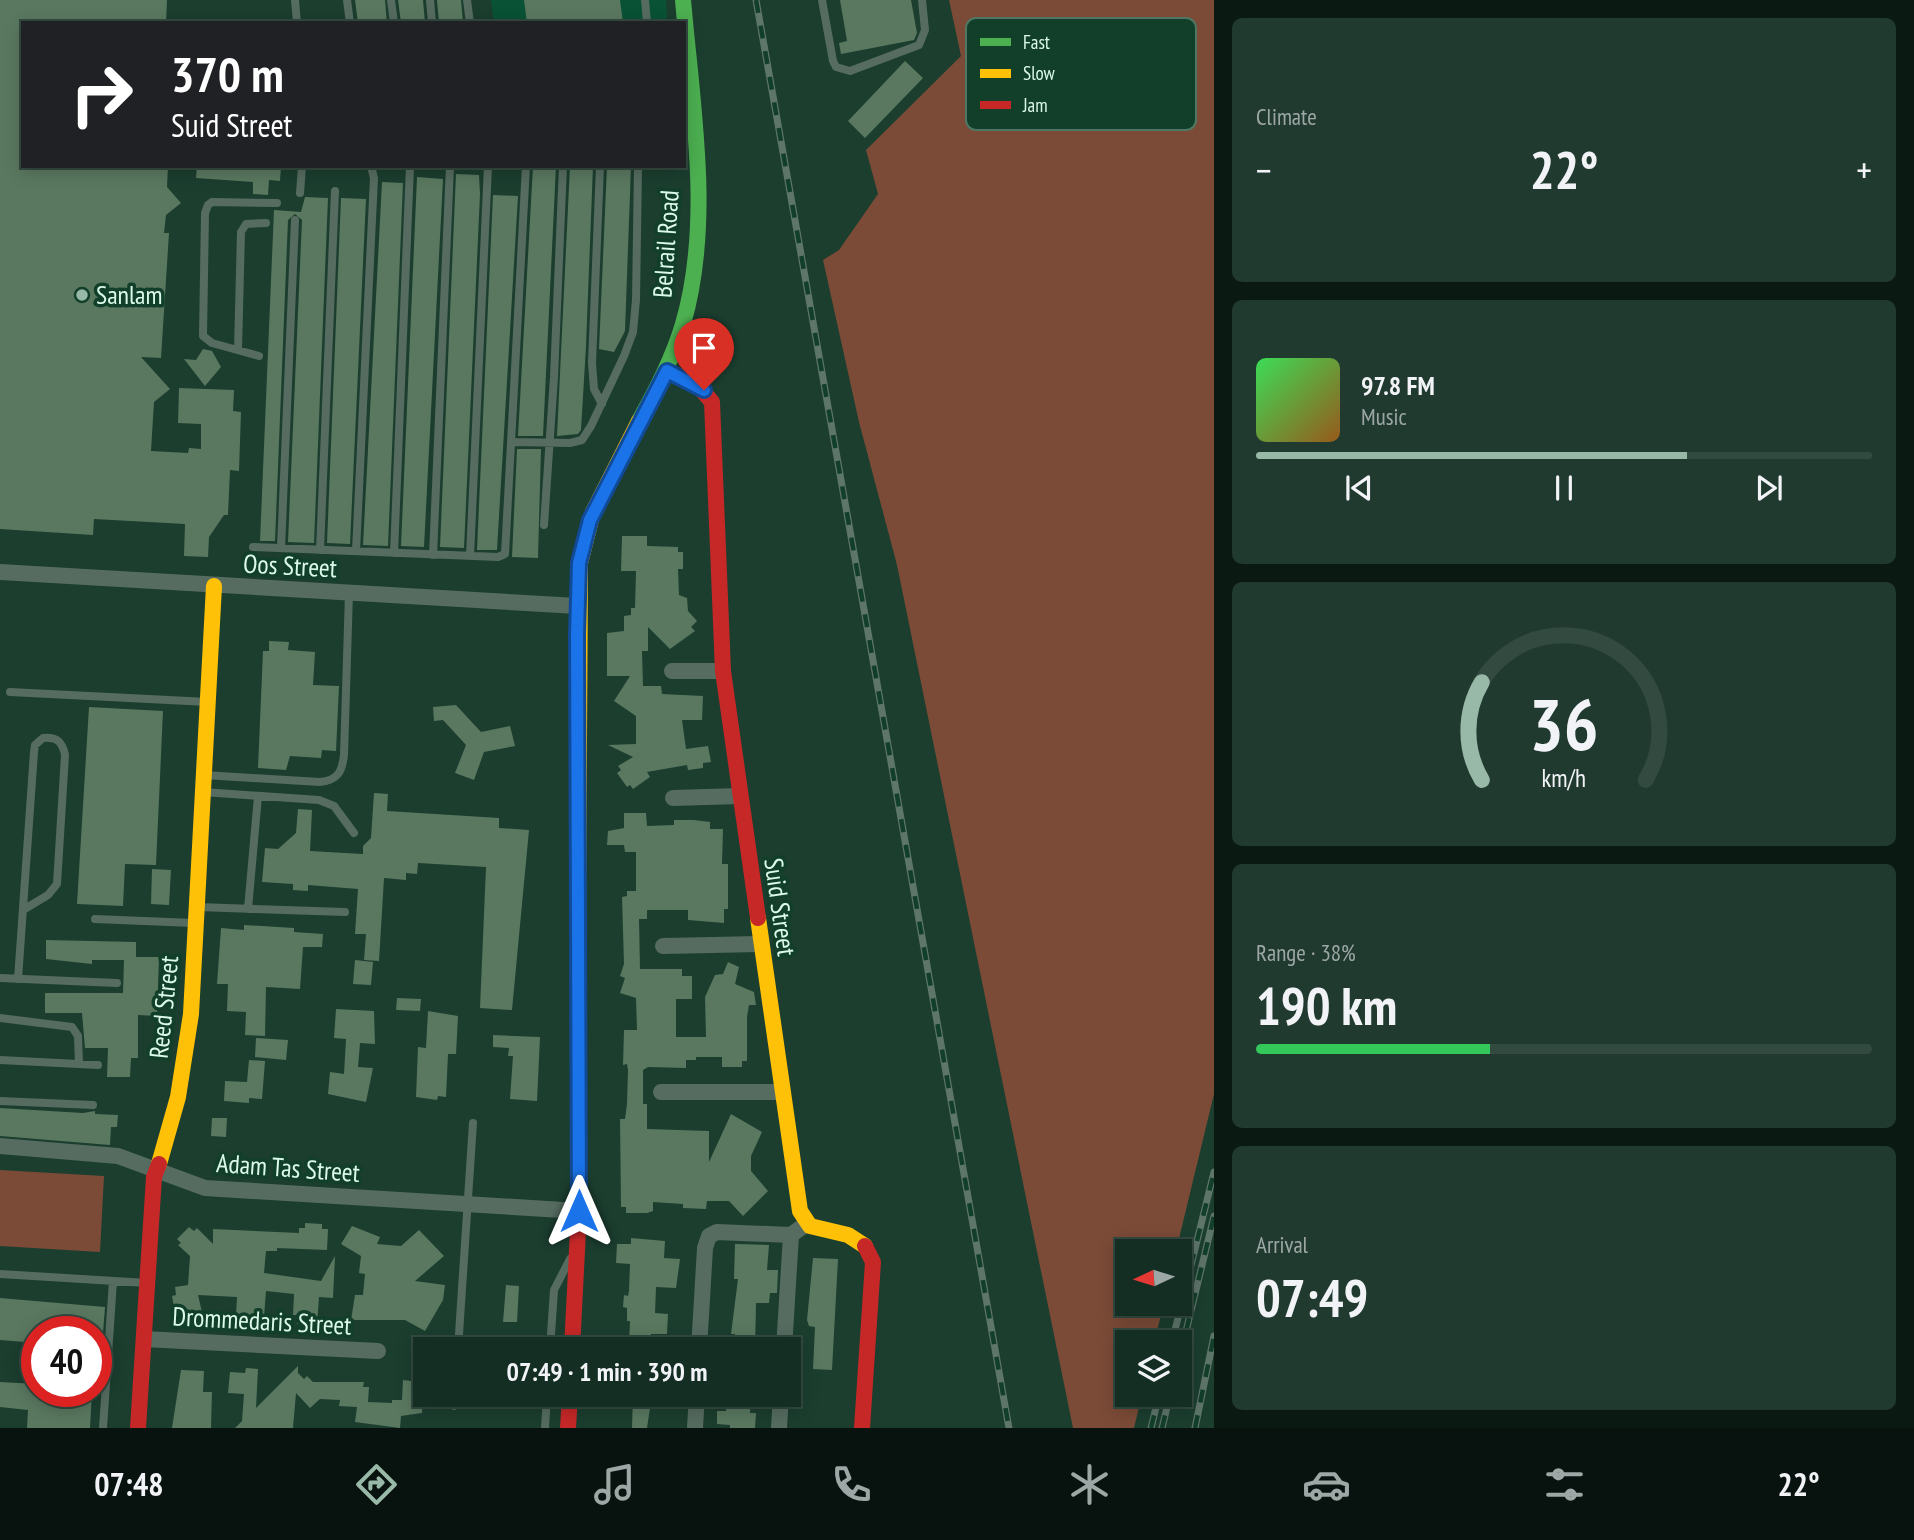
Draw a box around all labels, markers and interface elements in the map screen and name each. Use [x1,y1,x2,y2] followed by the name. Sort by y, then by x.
[966,18,1196,130] legend
[1023,30,1051,54] text: Fast
[171,42,284,106] text: 370 m
[56,49,147,140] icon: right
[1023,61,1056,85] text: Slow
[1022,93,1048,117] text: Jam
[1256,102,1317,131] text: Climate
[171,104,292,146] text: Suid Street
[1530,136,1598,203] text: 22°
[1256,145,1272,194] text: −
[1856,145,1872,194] text: +
[645,189,686,299] street label: Belrail Road
[96,278,162,311] place label: Sanlam
[74,287,90,303] marker: Sanlam
[674,318,734,390] pin
[685,329,723,367] icon: arrive
[1361,369,1435,402] text: 97.8 FM
[1361,402,1407,431] text: Music
[1340,469,1378,507] icon: previous
[1545,469,1583,507] icon: pause
[1750,469,1788,507] icon: next
[242,547,338,584] street label: Oos Street
[1529,676,1599,770] text: 36
[1542,762,1586,794] text: km/h
[757,856,804,958] street label: Suid Street
[1256,938,1356,967] text: Range · 38%
[142,954,185,1060] street label: Reed Street
[1256,972,1397,1039] text: 190 km
[215,1146,361,1189] street label: Adam Tas Street
[542,1174,616,1248] position arrow
[1256,1230,1308,1259] text: Arrival
[1115,1239,1192,1316] north arrow
[1115,1239,1192,1407] map controls
[1256,1264,1368,1331] text: 07:49
[172,1299,352,1342] street label: Drommedaris Street
[21,1316,112,1407] speed limit sign: 40
[1115,1330,1192,1407] button: layers
[507,1355,707,1388] text: 07:49 · 1 min · 390 m
[352,1460,401,1509] icon: directions
[590,1460,639,1509] icon: music
[827,1460,876,1509] icon: phone
[1065,1460,1114,1509] icon: climate
[1302,1460,1351,1509] icon: car
[1540,1460,1589,1509] icon: filters
[94,1463,164,1505] text: 07:48
[1777,1463,1820,1505] text: 22°

